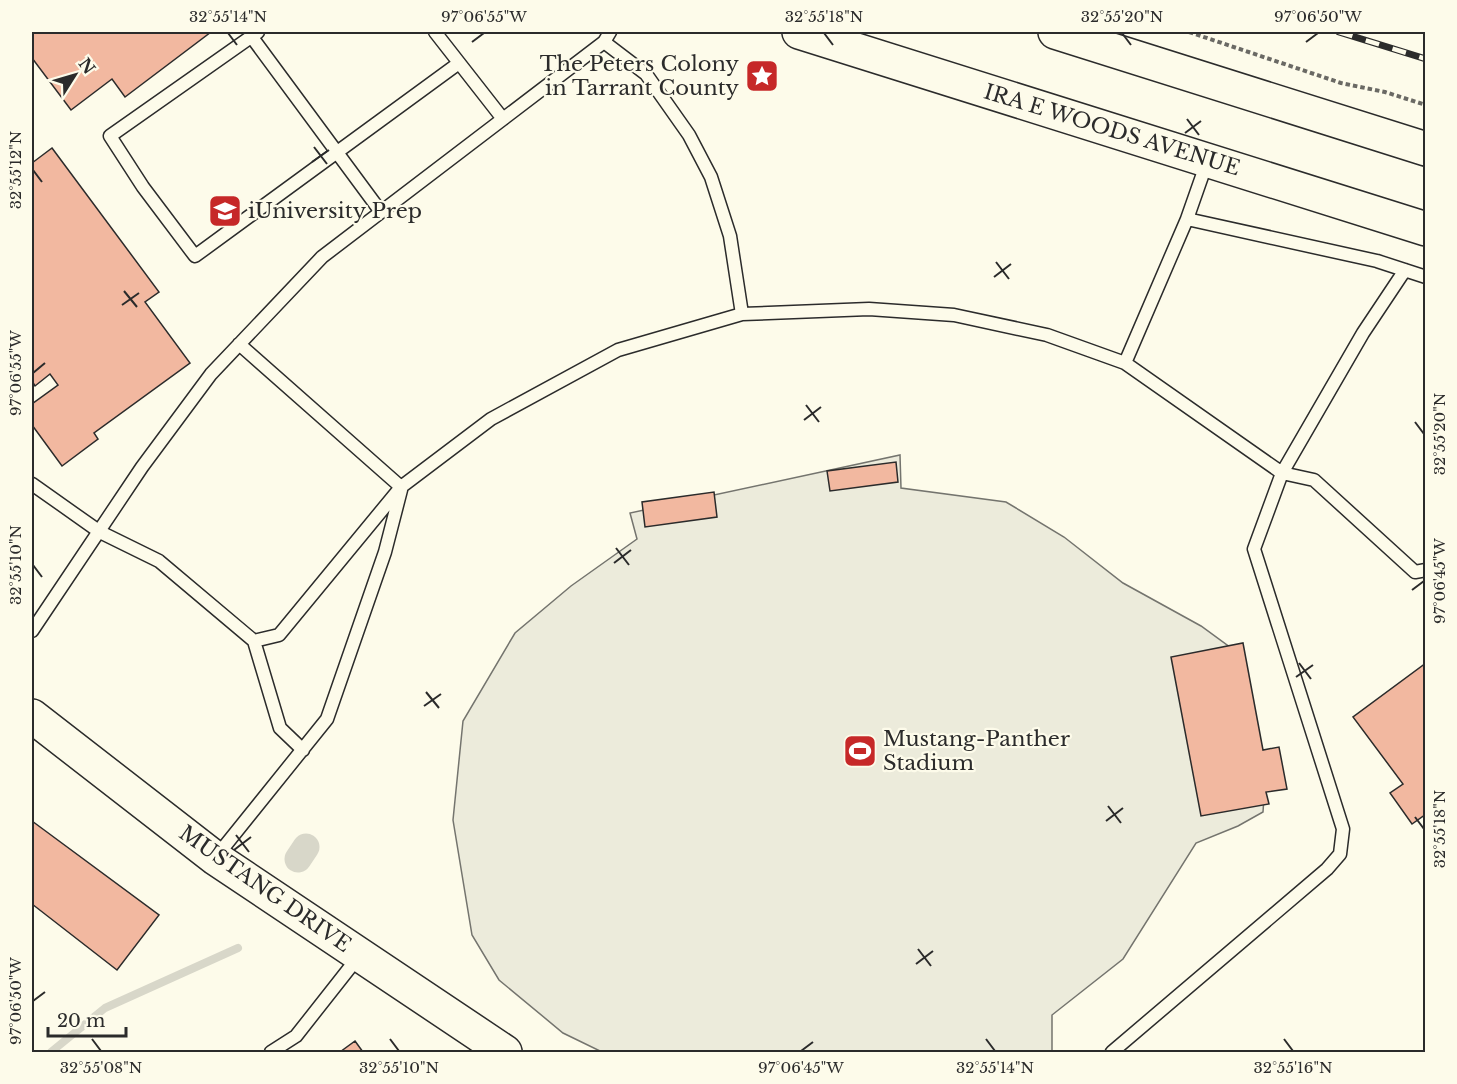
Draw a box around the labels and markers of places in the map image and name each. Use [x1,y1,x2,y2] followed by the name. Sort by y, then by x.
[540,51,740,101] place label: The Peters Colony in Tarrant County
[744,58,780,94] place icon: The Peters Colony in Tarrant County
[207,193,243,229] school or university icon: iUniversity Prep
[248,198,422,224] place label: iUniversity Prep
[883,726,1070,776] place label: Mustang-Panther Stadium
[842,733,878,769] sports icon: Mustang-Panther Stadium

